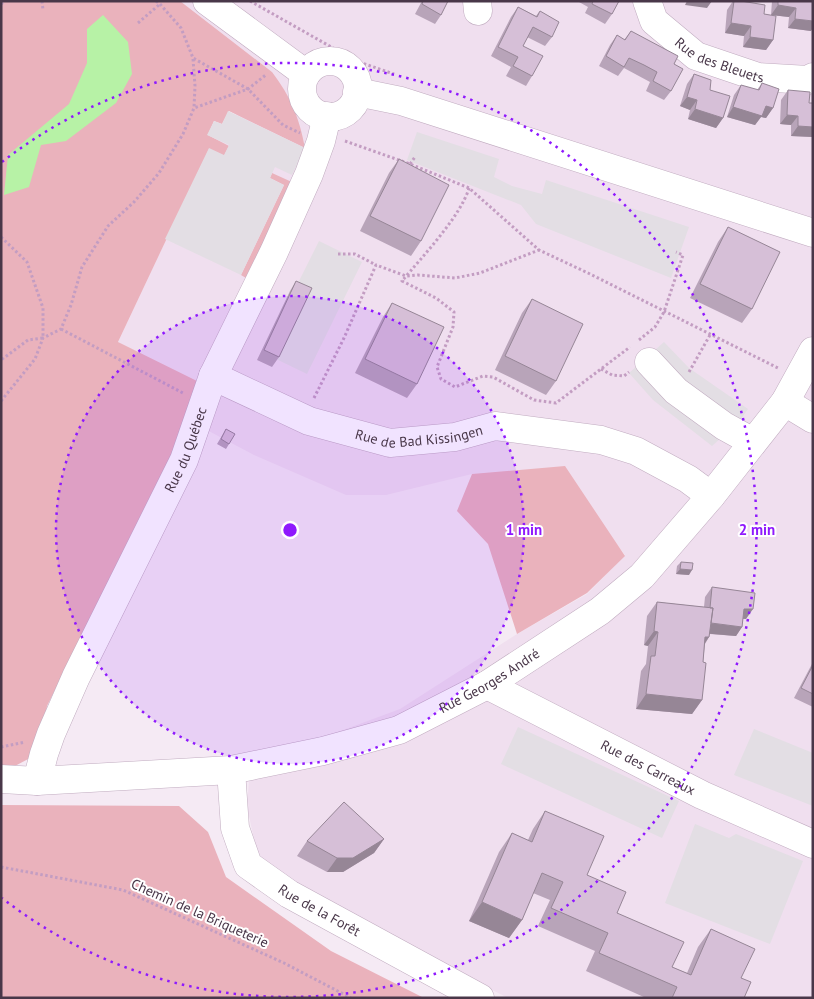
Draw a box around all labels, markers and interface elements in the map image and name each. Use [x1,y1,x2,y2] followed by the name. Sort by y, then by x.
[671,33,764,86] street label: Rue des Bleuets
[160,405,211,495] street label: Rue du Québec
[353,421,485,452] street label: Rue de Bad Kissingen
[506,520,542,539] text: 1 min
[739,520,775,539] text: 2 min
[281,521,299,539] centre of rings
[436,644,543,717] street label: Rue Georges André
[598,736,699,799] street label: Rue des Carreaux
[128,875,272,951] street label: Chemin de la Briqueterie
[275,880,364,940] street label: Rue de la Forêt

